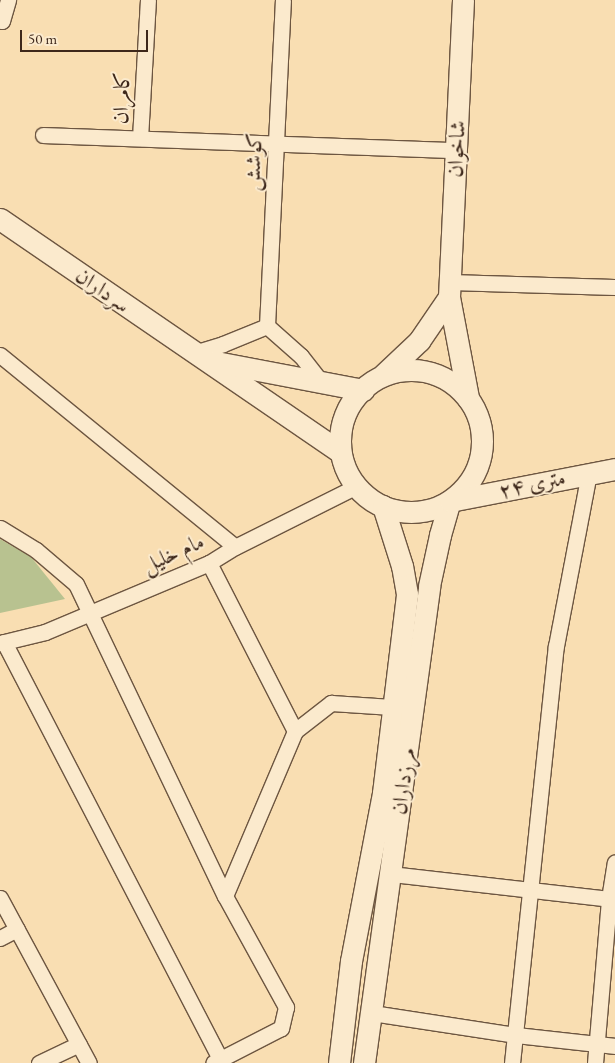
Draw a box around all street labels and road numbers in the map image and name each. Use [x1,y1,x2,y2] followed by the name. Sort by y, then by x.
[106,71,136,125] street label: کامران
[441,120,471,178] street label: شاخوان
[238,132,268,192] street label: کوشش
[71,262,135,318] street label: سرداران
[496,464,568,504] street label: ۲۴ متری
[138,528,208,578] street label: مام خلیل
[385,746,421,816] street label: مرزداران

